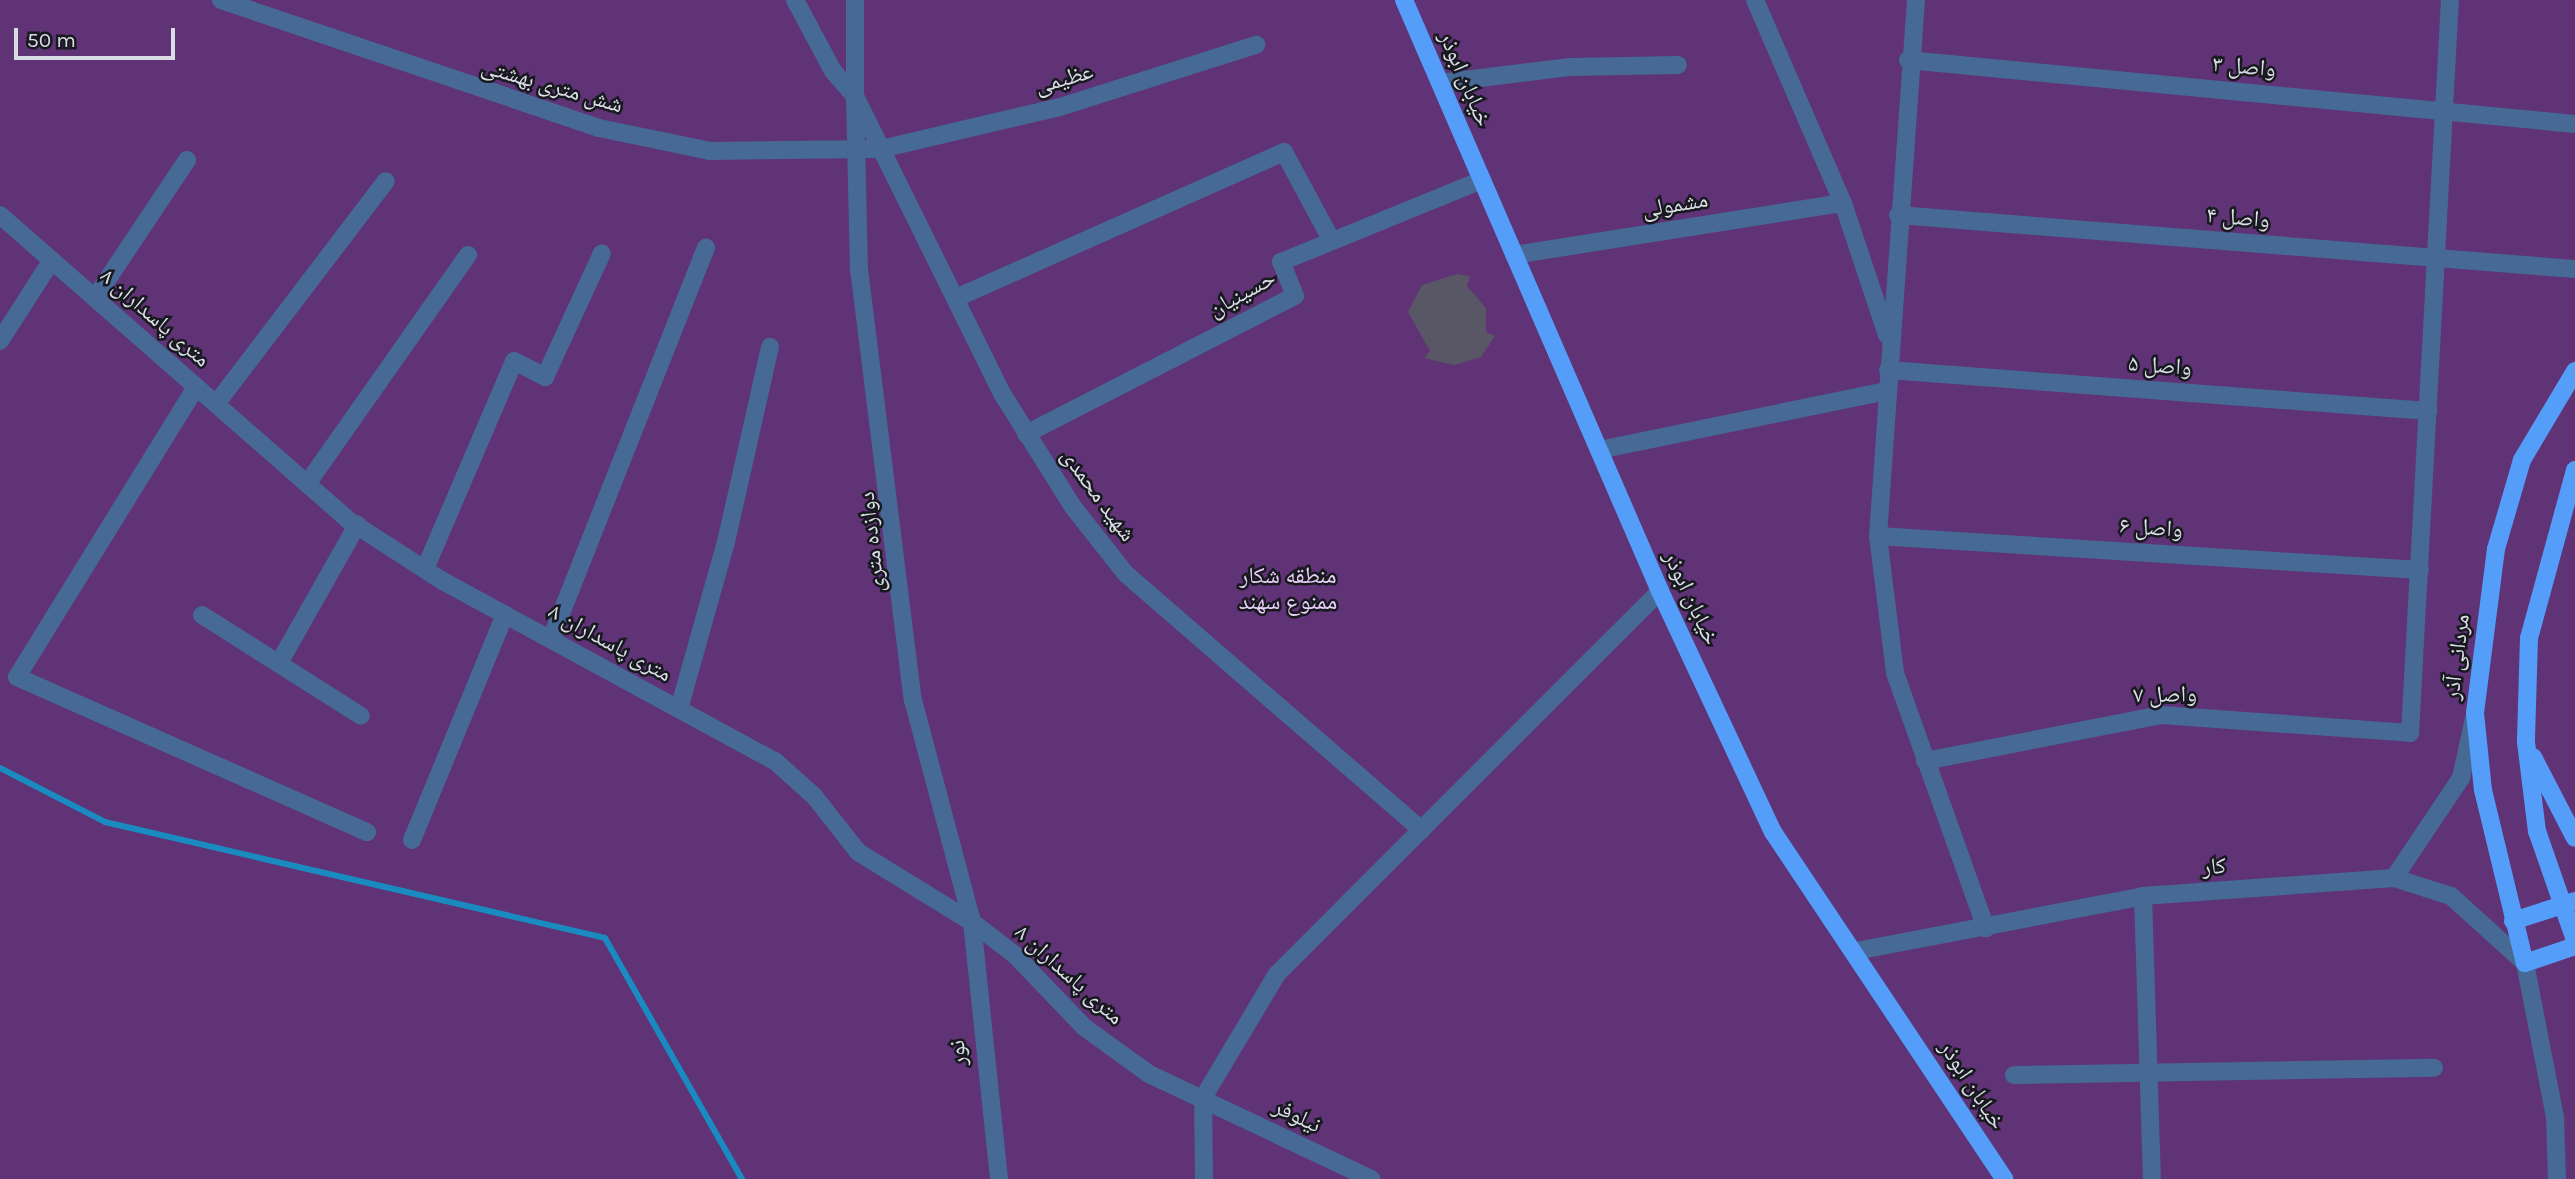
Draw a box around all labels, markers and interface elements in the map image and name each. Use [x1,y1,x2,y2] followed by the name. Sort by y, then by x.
[18,14,178,58] scale bar
[1433,27,1497,131] street label: خیابان ابوذر
[27,28,76,52] text: 50 m
[2211,50,2277,84] street label: واصل ۳
[478,53,626,119] street label: شش متری بهشتی
[1032,58,1096,100] street label: عظیمی
[1640,186,1710,224] street label: مشمولی
[2205,201,2271,235] street label: واصل ۴
[94,263,216,373] street label: ۸ متری پاسداران
[1204,264,1280,324] street label: حسینیان
[2127,350,2193,382] street label: واصل ۵
[1055,443,1141,547] street label: شهید محمدی
[853,490,891,594] street label: دوازده متری
[2118,512,2184,544] street label: واصل ۶
[1657,547,1725,649] street label: خیابان ابوذر
[1239,562,1337,616] park label: منطقه شکار ممنوع سهند
[544,598,676,688] street label: ۸ متری پاسداران
[2438,613,2476,701] street label: مردانی آذر
[2133,681,2197,709] street label: واصل ۷
[2201,852,2227,882] street label: کار
[1009,919,1129,1031] street label: ۸ متری پاسداران
[1933,1035,2011,1135] street label: خیابان ابوذر
[943,1039,973,1067] street label: نور
[1269,1093,1325,1139] street label: نیلوفر

